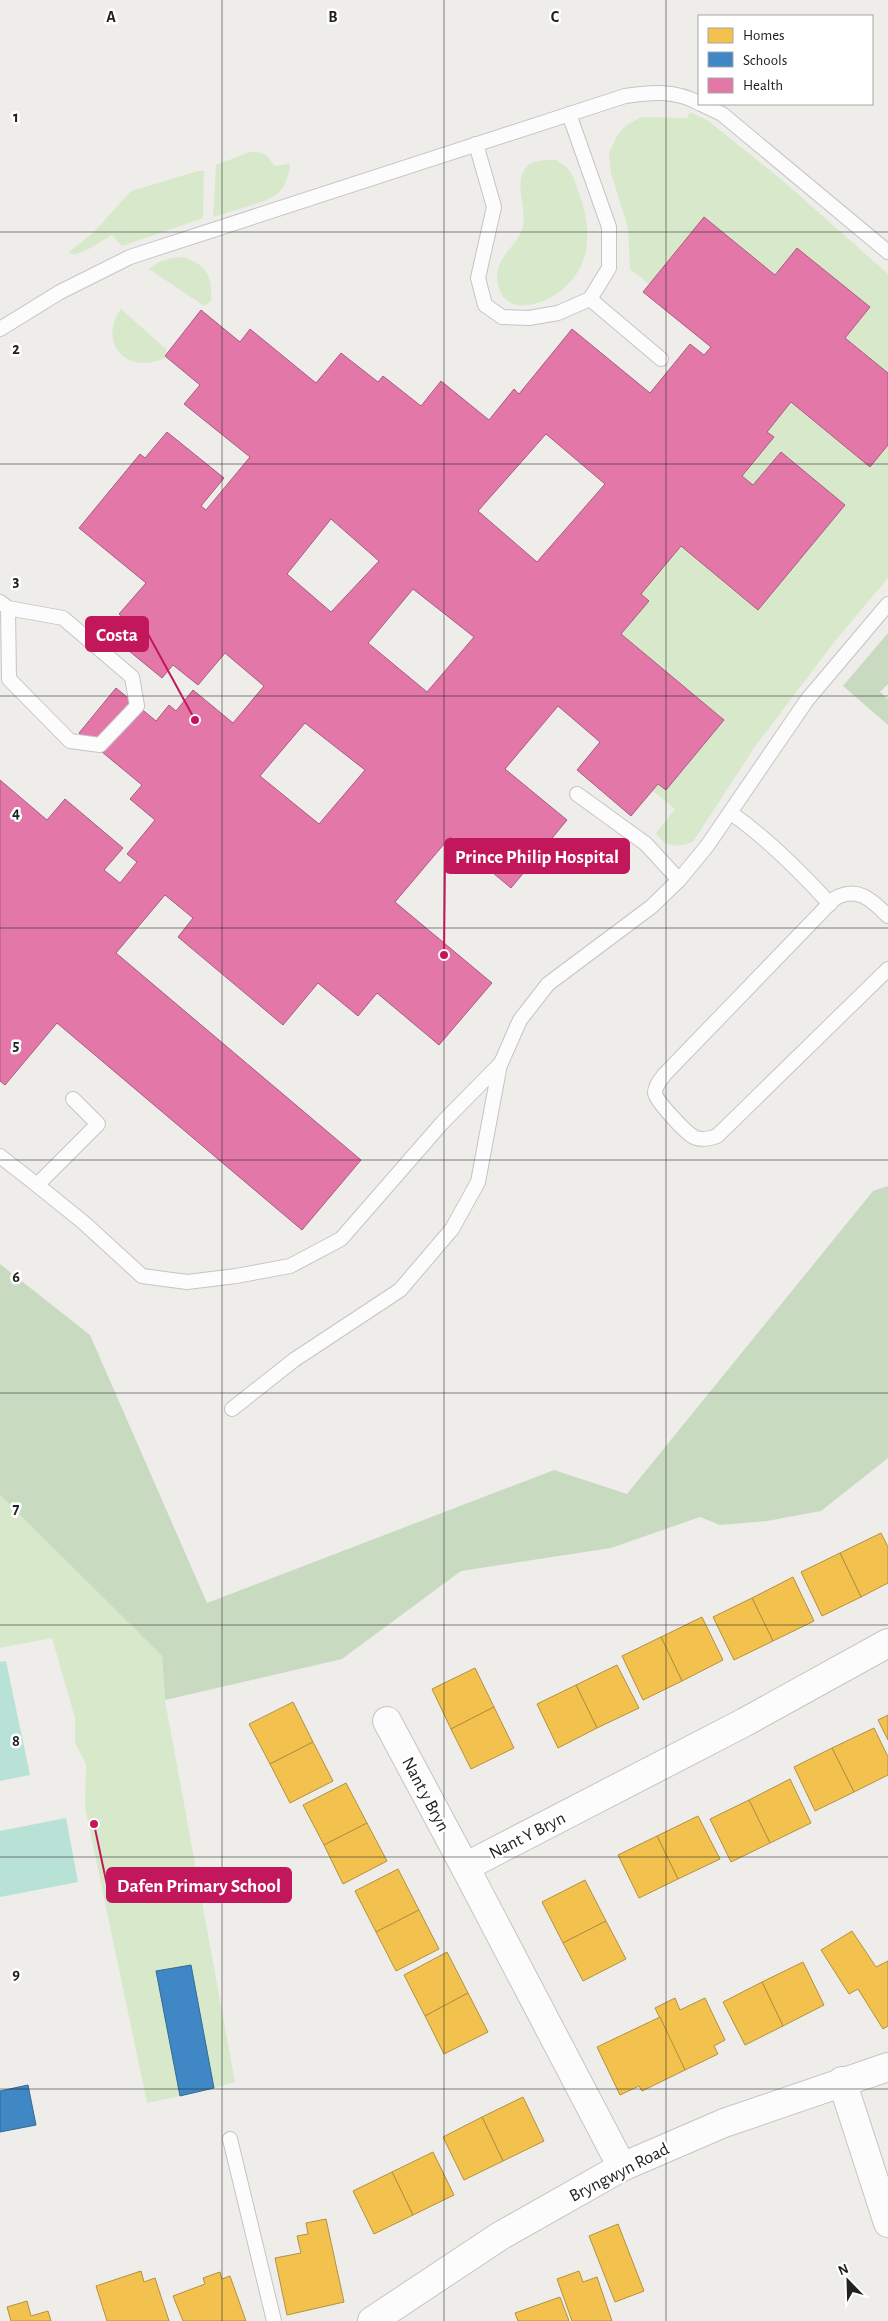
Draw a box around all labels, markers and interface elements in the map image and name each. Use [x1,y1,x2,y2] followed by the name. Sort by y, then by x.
[106,9,116,25] text: A
[328,9,338,25] text: B
[551,9,560,25] text: C
[698,15,873,105] legend
[743,28,785,43] text: Homes
[743,53,787,68] text: Schools
[743,78,783,93] text: Health
[13,109,19,125] text: 1
[12,341,20,357] text: 2
[13,573,20,589] text: 3
[86,617,148,651] callout: Costa
[96,626,138,645] text: Costa
[12,805,20,821] text: 4
[445,839,629,873] callout: Prince Philip Hospital
[455,848,619,867] text: Prince Philip Hospital
[13,1037,20,1053] text: 5
[12,1269,20,1285] text: 6
[13,1501,20,1517] text: 7
[12,1733,20,1749] text: 8
[398,1754,452,1835] street label: Nant y Bryn
[486,1809,569,1863] street label: Nant Y Bryn
[107,1868,291,1902] callout: Dafen Primary School
[117,1877,281,1896] text: Dafen Primary School
[12,1966,20,1982] text: 9
[567,2140,672,2206] street label: Bryngwyn Road
[823,2256,873,2306] north arrow
[836,2262,851,2278] text: N

